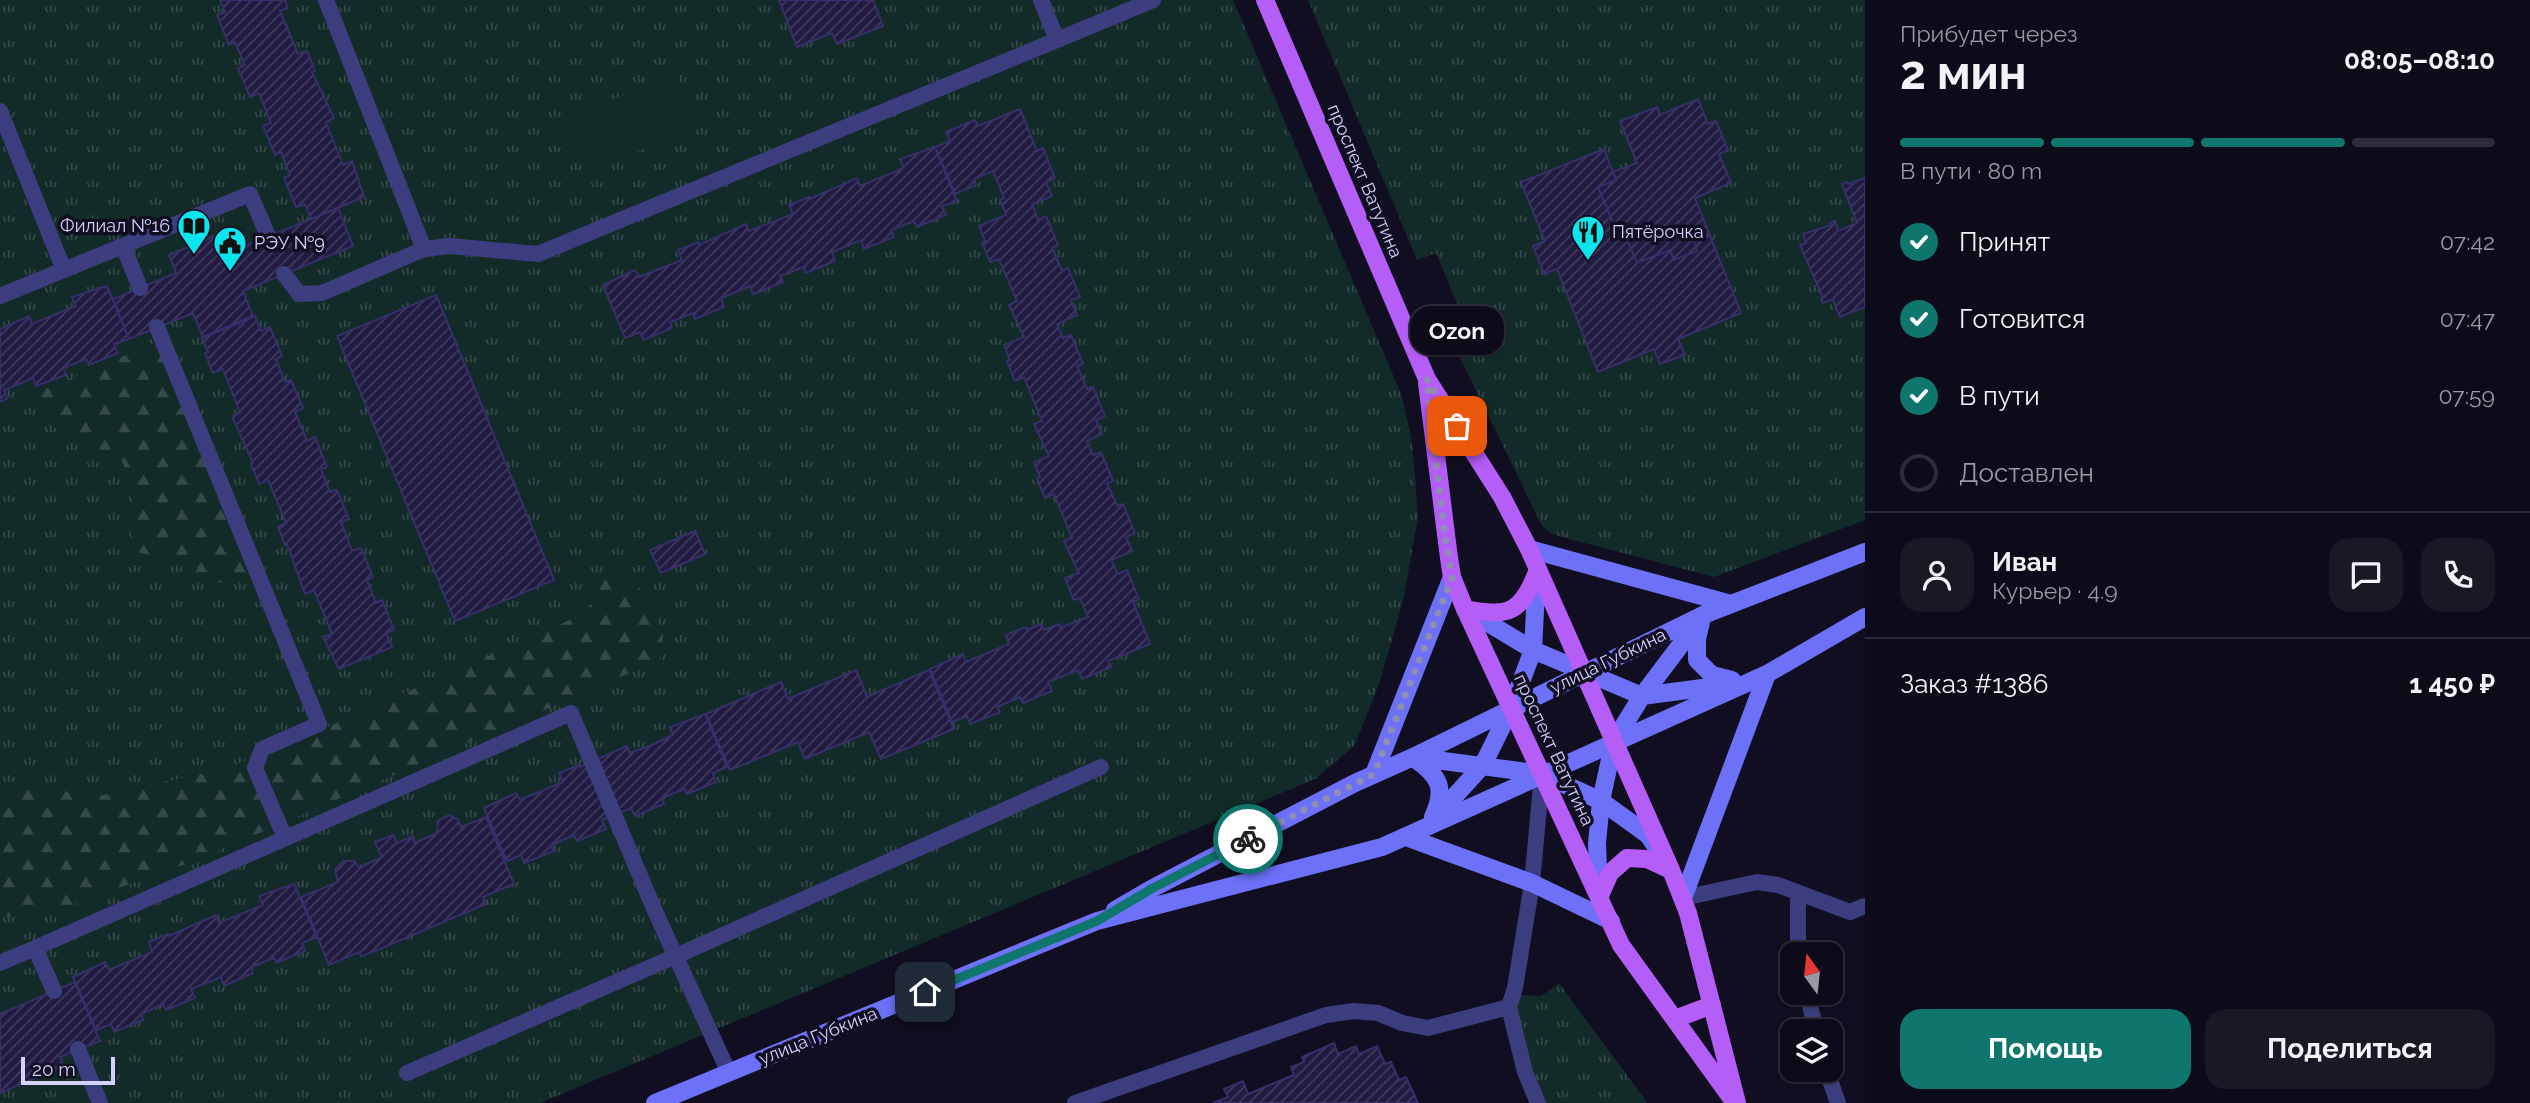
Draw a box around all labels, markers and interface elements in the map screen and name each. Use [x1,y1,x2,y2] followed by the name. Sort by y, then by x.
[1900,20,2078,47] text: Прибудет через
[2344,45,2495,75] text: 08:05–08:10
[1900,46,2027,100] text: 2 мин
[1324,101,1407,261] street label: проспект Ватутина
[1900,157,2042,184] text: В пути · 80 m
[175,207,213,256] library icon: Филиал №16
[1569,213,1607,262] restaurant icon: Пятёрочка
[60,215,170,236] place label: Филиал №16
[1612,221,1704,242] place label: Пятёрочка
[1900,223,1938,261] icon: check
[211,224,249,273] public building icon: РЭУ №9
[1959,227,2050,257] text: Принят
[2440,228,2495,255] text: 07:42
[254,232,325,253] place label: РЭУ №9
[1900,300,1938,338] icon: check
[1959,304,2085,334] text: Готовится
[2440,305,2495,332] text: 07:47
[1410,307,1504,356] callout: Ozon
[1429,317,1485,344] text: Ozon
[1900,377,1938,415] icon: check
[1959,381,2040,411] text: В пути
[2438,382,2495,409] text: 07:59
[1427,396,1487,456] pin
[1438,407,1476,445] icon: bag
[1959,458,2094,488] text: Доставлен
[1900,538,1974,612] button: person
[2329,538,2403,612] button: chat
[2421,538,2495,612] button: phone
[1992,547,2057,577] text: Иван
[1992,577,2118,604] text: Курьер · 4.9
[1547,624,1669,698] street label: улица Губкина
[1900,669,2048,699] text: Заказ #1386
[2409,669,2495,699] text: 1 450 ₽
[1510,671,1599,829] street label: проспект Ватутина
[1213,804,1283,874] courier
[1229,820,1267,858] icon: bike
[1780,942,1843,1004] north arrow
[1780,942,1843,1082] map controls
[895,962,955,1022] pin
[906,973,944,1011] icon: home
[756,1002,880,1069] street label: улица Губкина
[1900,1009,2191,1089] button: Помощь
[2205,1009,2495,1089] button: Поделиться
[1780,1019,1843,1082] button: layers
[21,1054,116,1086] scale bar
[32,1058,76,1080] text: 20 m

